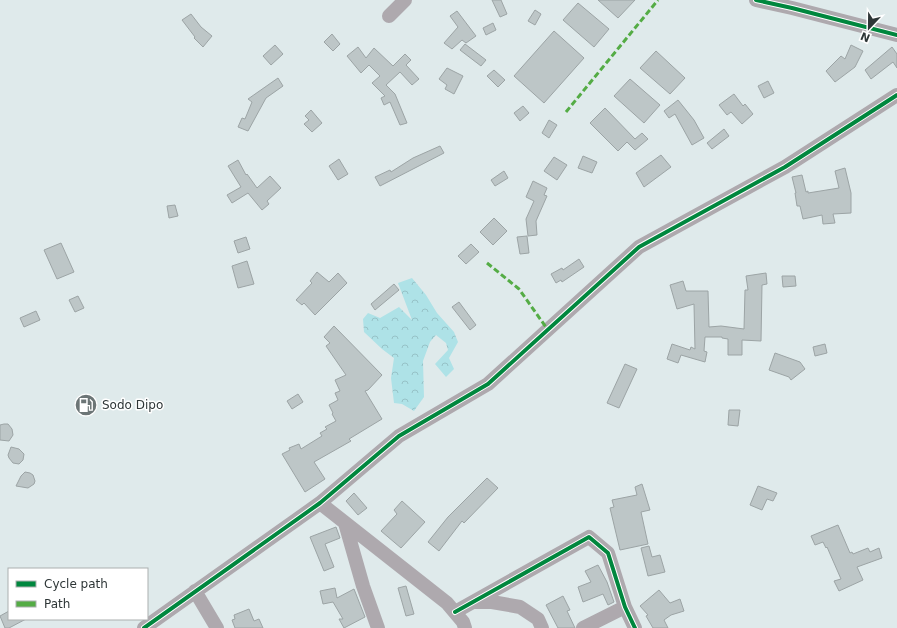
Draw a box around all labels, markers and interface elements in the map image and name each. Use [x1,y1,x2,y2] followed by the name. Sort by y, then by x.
[849,8,889,48] north arrow
[859,29,872,45] text: N
[73,392,99,418] fuel station icon: Sodo Dipo
[102,398,163,412] place label: Sodo Dipo
[8,568,148,620] legend
[44,577,108,591] text: Cycle path
[44,597,70,611] text: Path

